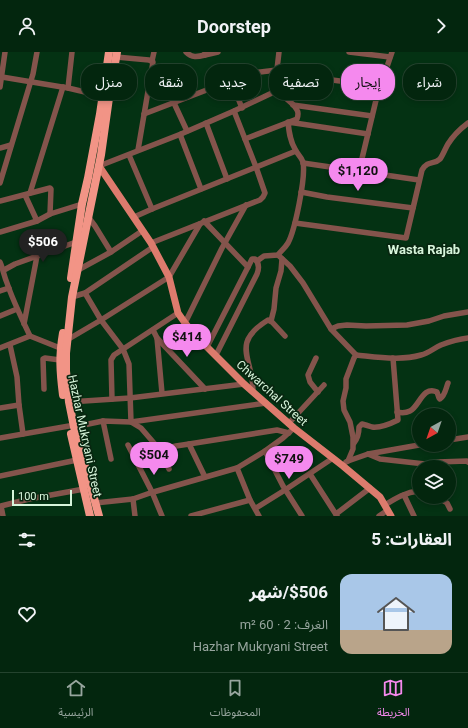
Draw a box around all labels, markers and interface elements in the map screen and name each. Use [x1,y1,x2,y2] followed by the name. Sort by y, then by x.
[16,15,38,37] icon: person
[430,15,452,37] icon: forward
[197,16,271,37] text: Doorstep
[81,64,137,100] chip: منزل
[145,64,197,100] chip: شقة
[205,64,261,100] chip: جديد
[269,64,333,100] chip: تصفية
[341,64,395,100] chip: إيجار
[403,64,456,100] chip: شراء
[325,158,391,192] pin: $1,120
[338,163,378,178] text: $1,120
[19,229,67,263] pin: $506
[28,234,58,249] text: $506
[388,242,460,257] district label: Wasta Rajab
[163,324,211,358] pin: $414
[172,329,202,344] text: $414
[234,357,311,429] street label: Chwarchal Street
[65,373,105,499] street label: Hazhar Mukryani Street
[412,408,456,452] north arrow
[412,408,456,504] map controls
[130,442,178,476] pin: $504
[265,446,313,480] pin: $749
[139,447,169,462] text: $504
[274,451,304,466] text: $749
[412,460,456,504] button: layers
[12,488,72,507] scale bar
[18,490,49,503] text: 100 m
[16,529,38,551] icon: filters
[371,529,452,549] text: العقارات: 5
[249,582,328,602] text: $506/شهر
[372,590,420,638] icon: home
[16,603,38,625] icon: heart
[240,617,328,632] text: الغرف: 2 · 60 m²
[193,639,328,654] text: Hazhar Mukryani Street
[58,677,94,724] tab: الرئيسية
[210,677,261,724] tab: المحفوظات
[377,677,410,724] tab: الخريطة

